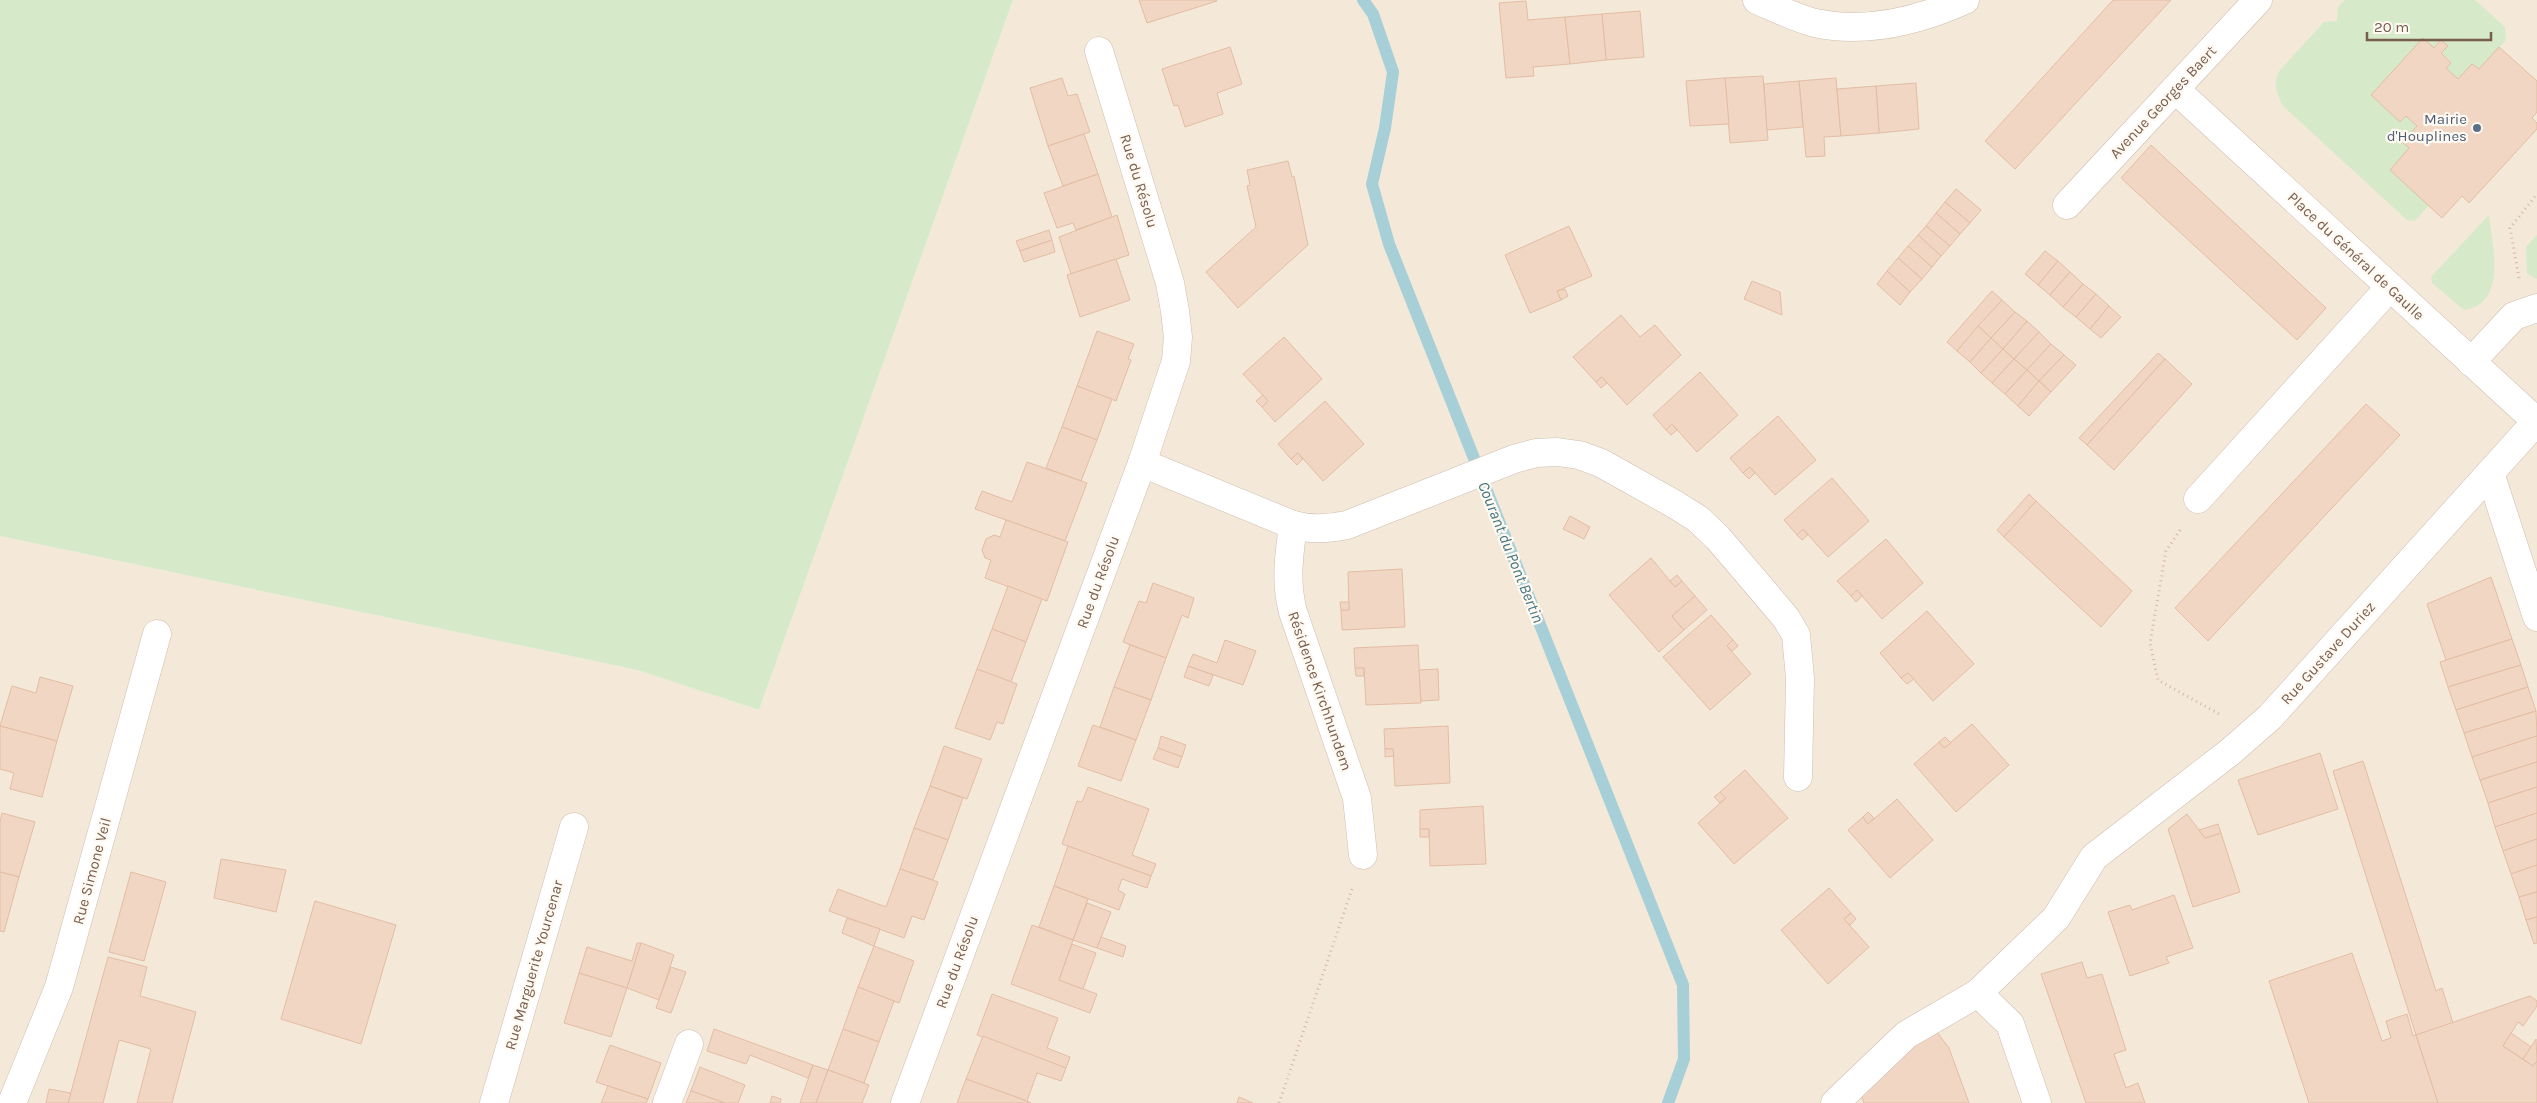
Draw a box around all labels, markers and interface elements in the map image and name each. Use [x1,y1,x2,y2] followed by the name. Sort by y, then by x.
[2367,10,2491,42] scale bar
[2374,18,2409,36] text: 20 m
[2106,42,2220,162] street label: Avenue Georges Baert
[2387,110,2467,145] place label: Mairie d'Houplines
[2471,122,2483,134] marker: Mairie d'Houplines
[1116,132,1162,230] street label: Rue du Résolu
[2284,188,2428,324] street label: Place du Général de Gaulle
[1474,479,1548,625] water label: Courant du Pont Bertin
[1073,533,1123,631] street label: Rue du Résolu
[2277,598,2379,708] street label: Rue Gustave Duriez
[1284,609,1356,773] street label: Résidence Kirchhundem
[69,816,115,926] street label: Rue Simone Veil
[501,877,567,1052] street label: Rue Marguerite Yourcenar
[932,913,982,1011] street label: Rue du Résolu

